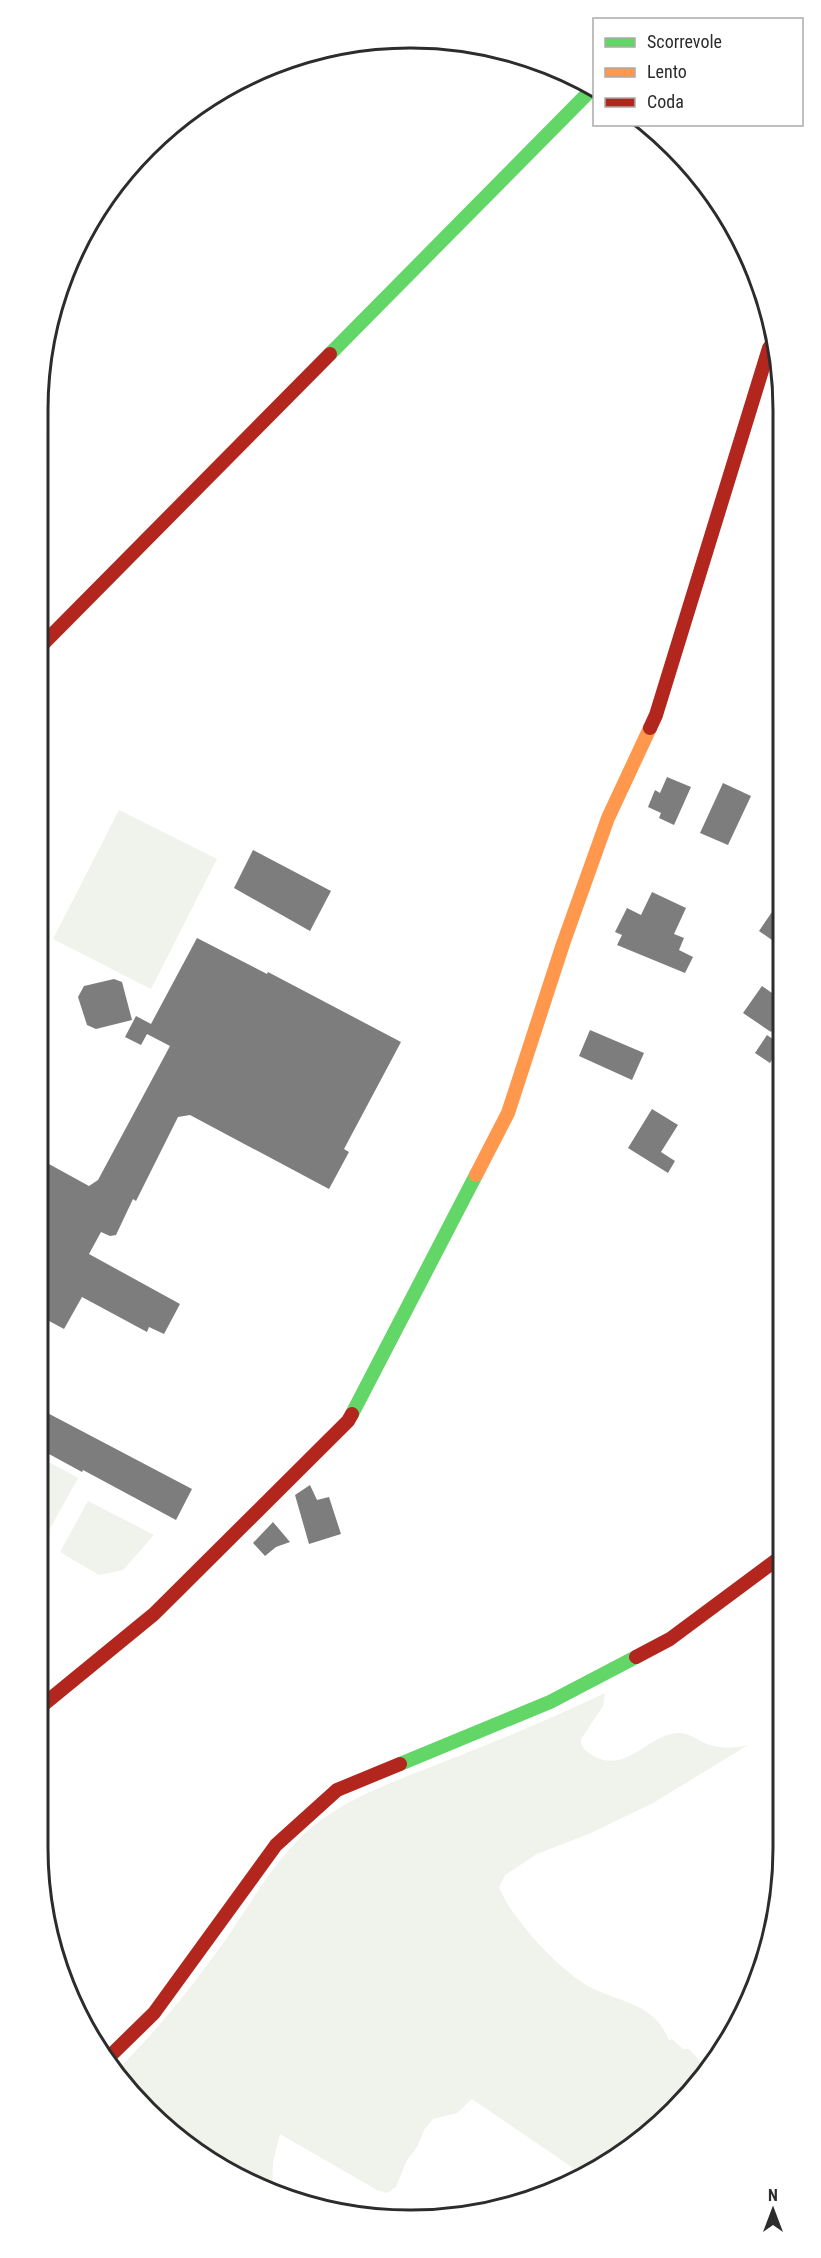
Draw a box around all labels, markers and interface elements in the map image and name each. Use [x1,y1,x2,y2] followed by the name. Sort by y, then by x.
[593,18,803,126] legend
[647,31,722,52] text: Scorrevole
[647,61,687,82] text: Lento
[647,91,684,112] text: Coda
[743,2180,803,2240] north arrow
[768,2186,778,2205] text: N

